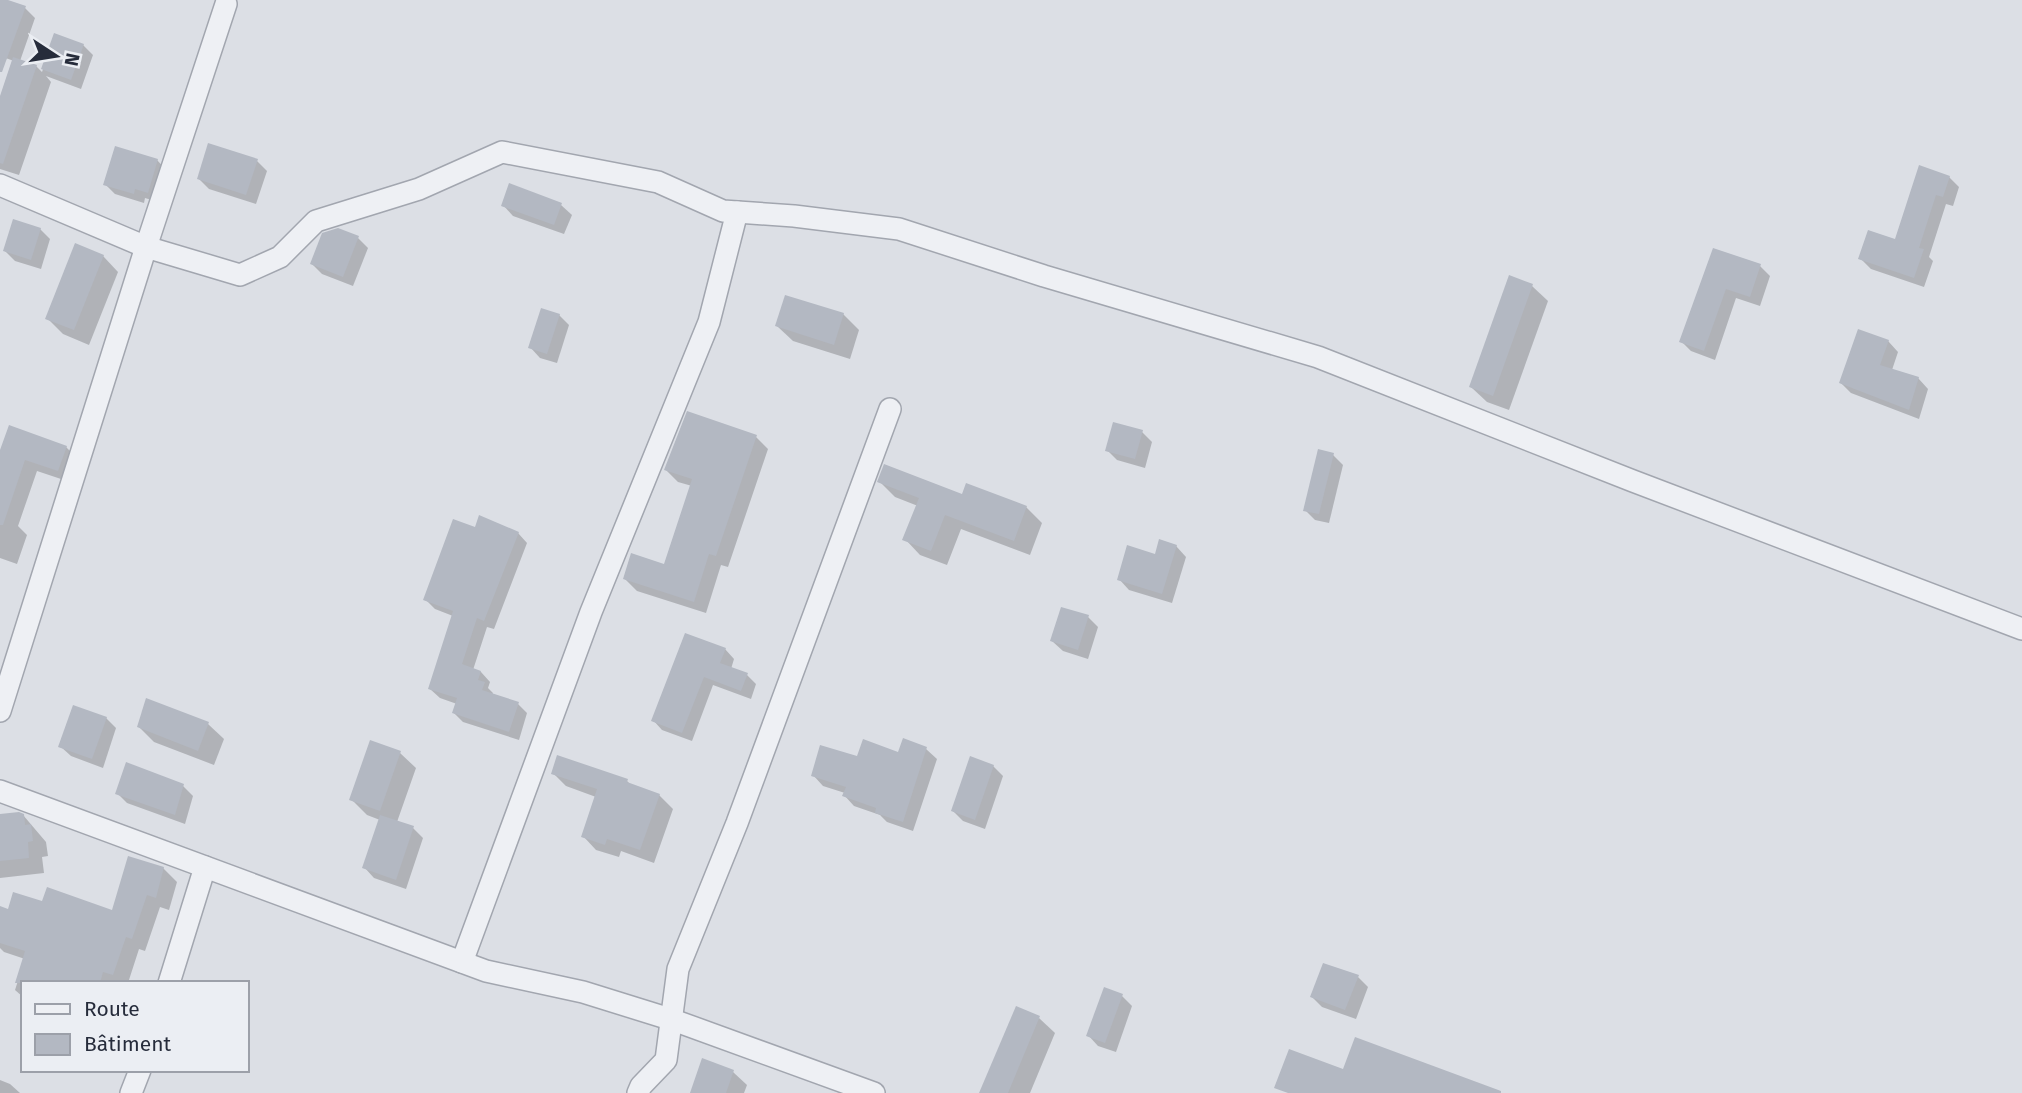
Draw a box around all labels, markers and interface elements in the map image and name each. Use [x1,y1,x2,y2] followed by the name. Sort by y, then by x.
[21,21,91,91] north arrow
[60,51,85,68] text: N
[21,981,248,1072] legend
[84,996,140,1022] text: Route
[84,1031,171,1057] text: Bâtiment

